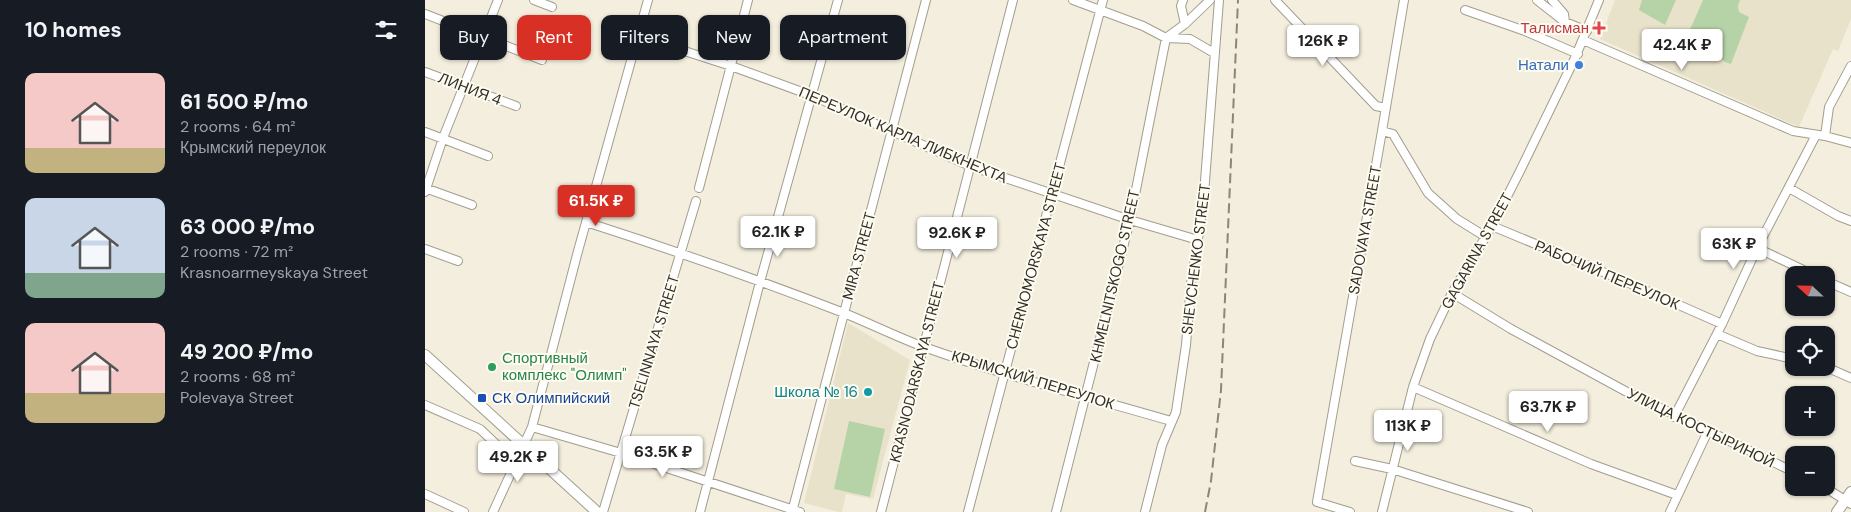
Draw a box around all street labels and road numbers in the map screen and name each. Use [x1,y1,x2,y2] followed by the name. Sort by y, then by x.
[436,68,504,110] street label: ЛИНИЯ 4
[796,82,1010,188] street label: ПЕРЕУЛОК КАРЛА ЛИБКНЕХТА
[1001,160,1071,352] street label: CHERNOMORSKAYA STREET
[1344,164,1386,296] street label: SADOVAYA STREET
[1177,182,1215,336] street label: SHEVCHENKO STREET
[1085,188,1145,364] street label: KHMELNITSKOGO STREET
[1437,189,1517,313] street label: GAGARINA STREET
[838,210,880,302] street label: MIRA STREET
[1531,235,1683,315] street label: РАБОЧИЙ ПЕРЕУЛОК
[624,273,684,411] street label: TSELINNAYA STREET
[885,279,949,465] street label: KRASNODARSKAYA STREET
[949,346,1117,414] street label: КРЫМСКИЙ ПЕРЕУЛОК
[1624,384,1778,472] street label: УЛИЦА КОСТЫРИНОЙ

